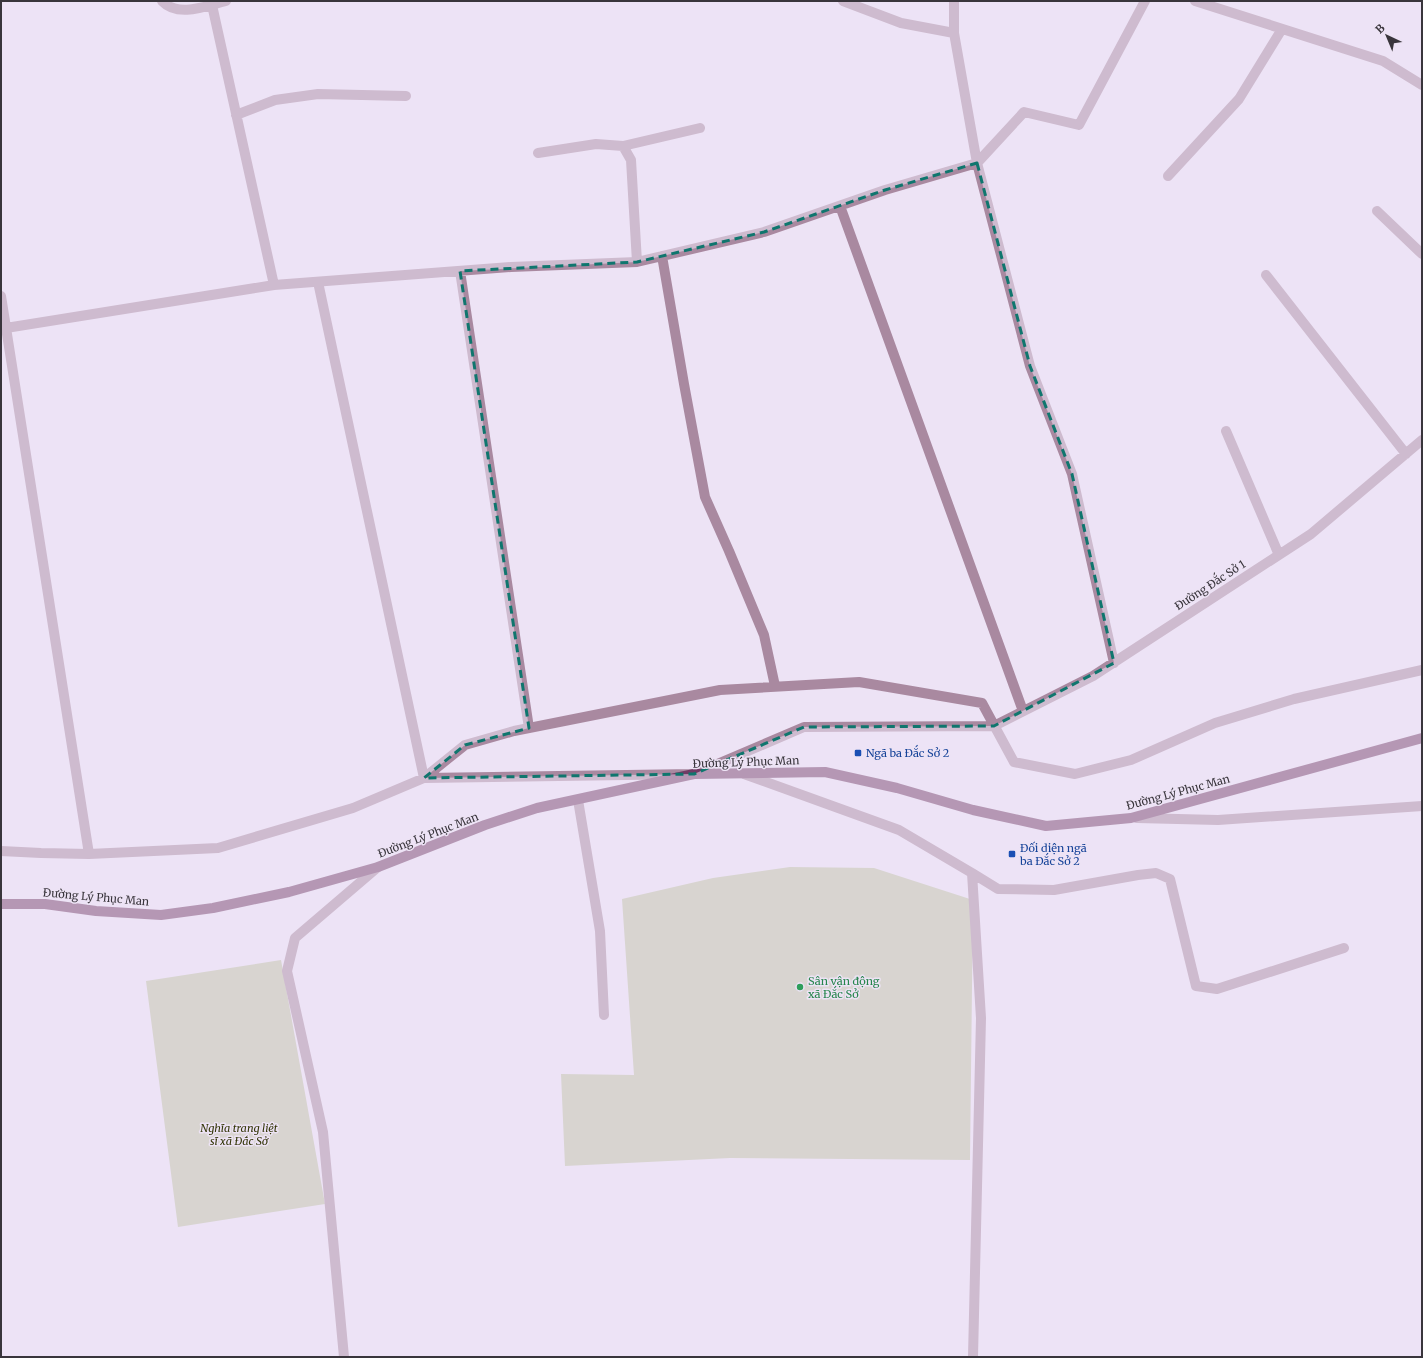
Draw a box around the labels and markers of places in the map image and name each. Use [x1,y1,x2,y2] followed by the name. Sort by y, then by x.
[866,744,949,760] place label: Ngã ba Đắc Sở 2
[853,748,863,758] marker: Ngã ba Đắc Sở 2
[1019,841,1087,868] place label: Đối diện ngã ba Đắc Sở 2
[1007,849,1017,859] marker: Đối diện ngã ba Đắc Sở 2
[808,974,880,1001] place label: Sân vận động xã Đắc Sở
[795,982,805,992] marker: Sân vận động xã Đắc Sở

